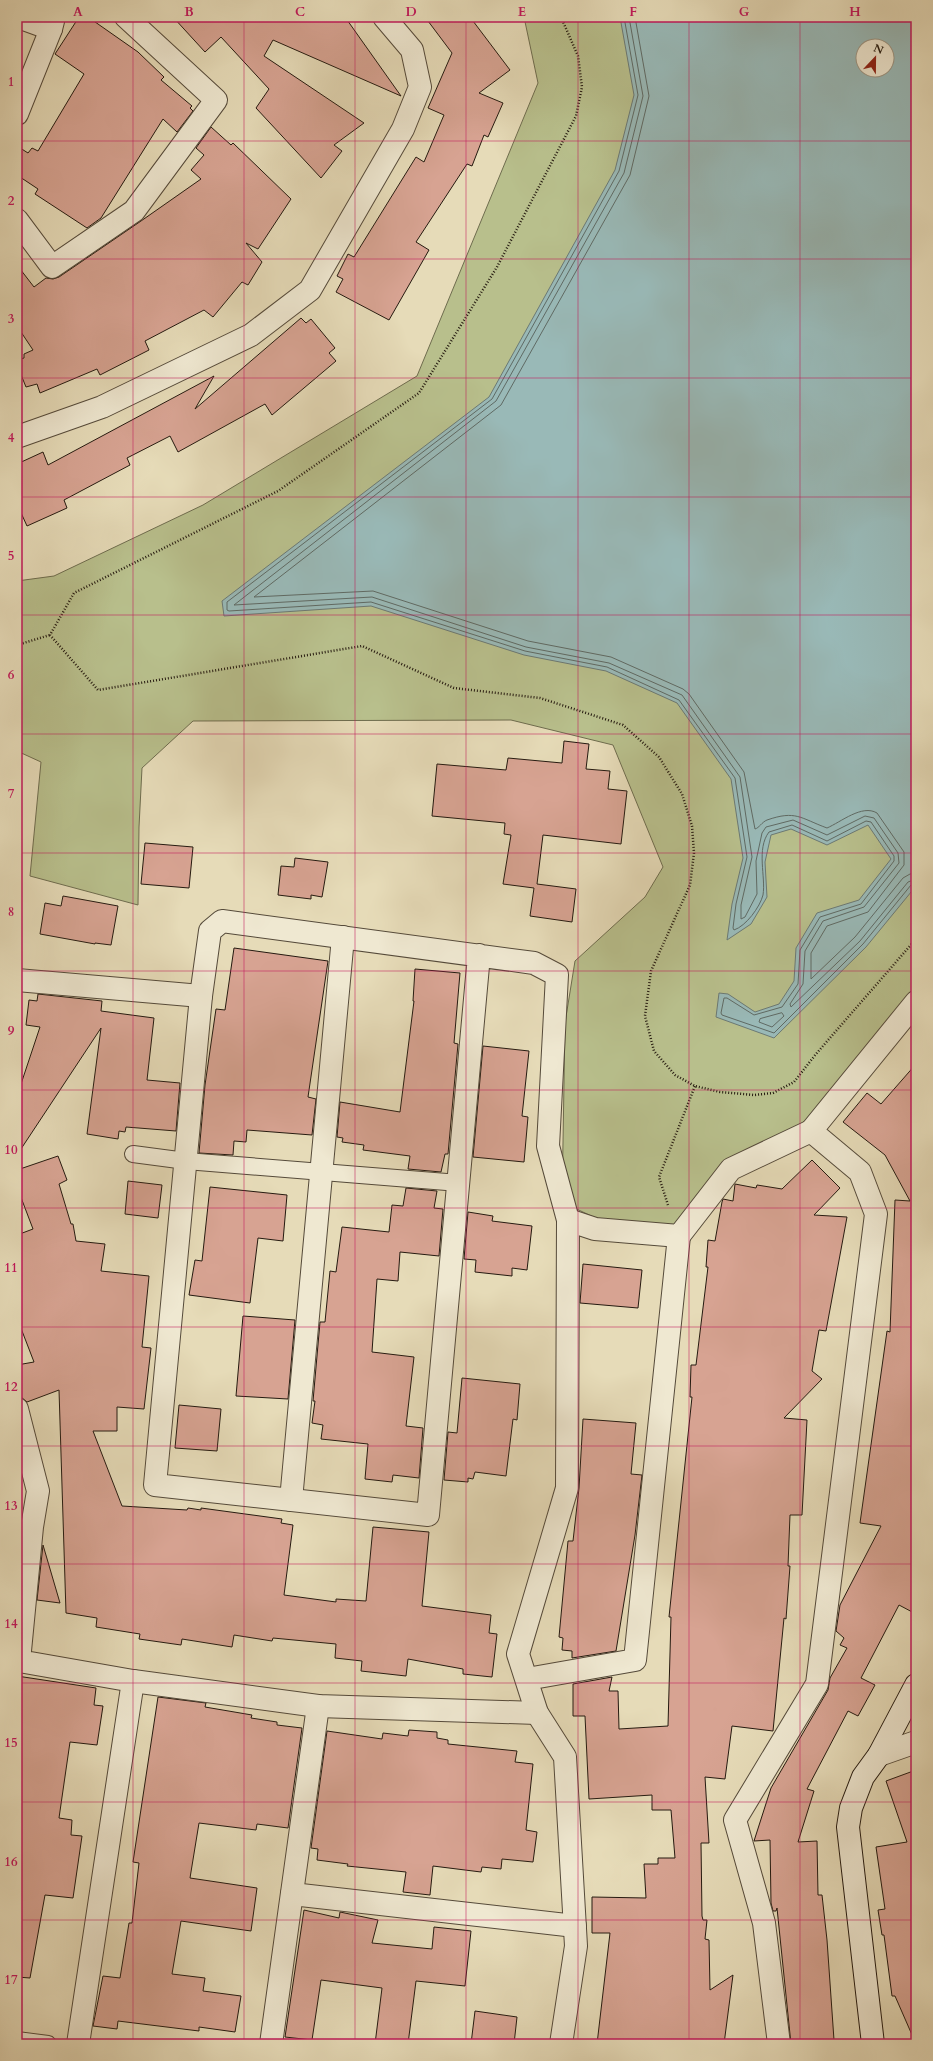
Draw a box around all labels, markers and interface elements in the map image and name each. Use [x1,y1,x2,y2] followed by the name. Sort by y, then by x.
[73,3,83,21] text: A
[184,3,194,21] text: B
[295,3,305,21] text: C
[405,3,417,21] text: D
[518,3,526,21] text: E
[629,3,637,21] text: F
[739,3,750,21] text: G
[849,3,861,21] text: H
[855,38,895,78] north arrow
[871,40,886,58] text: N
[8,73,14,91] text: 1
[8,192,15,210] text: 2
[8,310,15,328] text: 3
[8,429,15,447] text: 4
[8,547,14,565] text: 5
[8,666,15,684] text: 6
[8,785,15,803] text: 7
[8,903,14,921] text: 8
[8,1022,15,1040] text: 9
[4,1141,18,1159] text: 10
[4,1259,18,1277] text: 11
[4,1378,18,1396] text: 12
[4,1497,18,1515] text: 13
[4,1615,18,1633] text: 14
[4,1734,18,1752] text: 15
[4,1853,18,1871] text: 16
[4,1971,18,1989] text: 17

